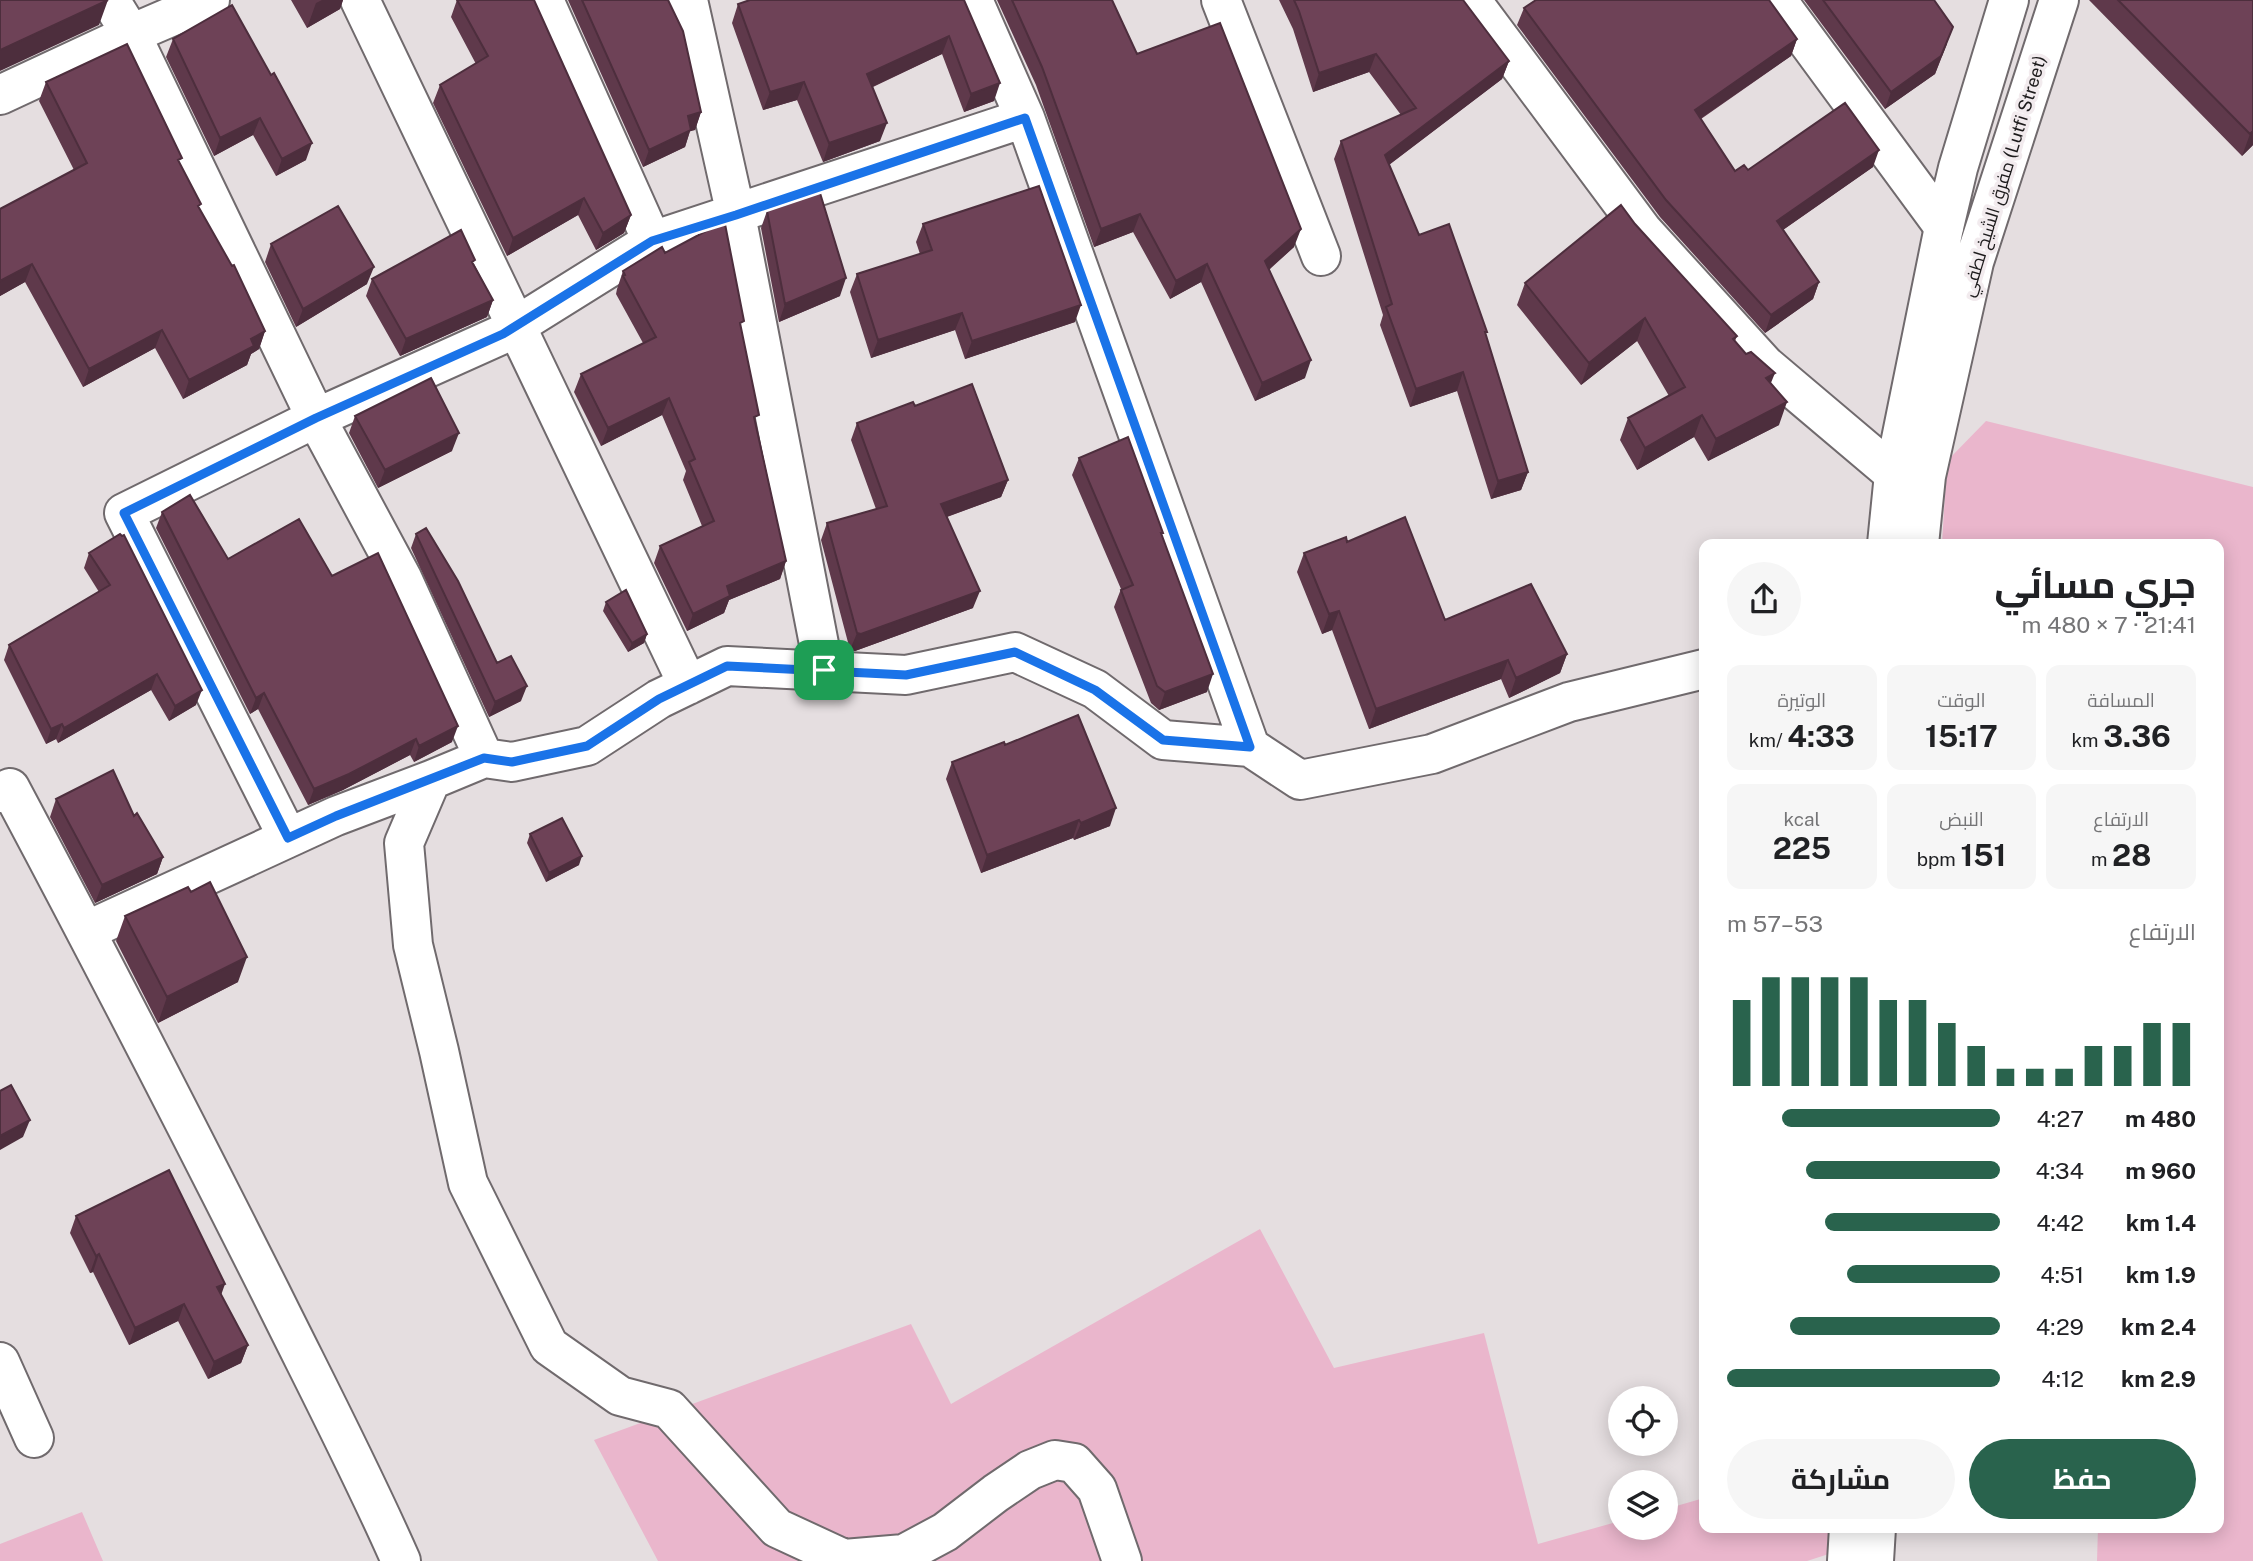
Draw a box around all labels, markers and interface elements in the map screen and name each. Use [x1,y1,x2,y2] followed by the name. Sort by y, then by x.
[1957,53,2054,300] street label: مفرق الشيخ لطفي (Lutfi Street)
[1727,562,1801,636] button: share
[1994,562,2196,607] text: جري مسائي
[2022,611,2196,638] text: 21:41 · 7 × 480 m
[794,640,854,700] pin
[805,651,843,689] icon: arrive
[1777,689,1826,711] text: الوتيرة
[1937,689,1986,711] text: الوقت
[2087,689,2155,711] text: المسافة
[1787,718,1855,754] text: 4:33
[1925,718,1998,754] text: 15:17
[2103,718,2171,754] text: 3.36
[1749,729,1787,751] text: /km
[2071,729,2103,751] text: km
[1783,808,1820,830] text: kcal
[1939,808,1984,830] text: النبض
[2093,808,2149,830] text: الارتفاع
[1773,830,1831,866] text: 225
[1960,837,2006,873] text: 151
[2112,837,2151,873] text: 28
[1917,848,1960,870] text: bpm
[2091,848,2112,870] text: m
[1727,910,1823,937] text: 53–57 m
[2129,918,2196,945] text: الارتفاع
[2036,1105,2084,1132] text: 4:27
[2125,1105,2196,1132] text: 480 m
[2035,1157,2084,1184] text: 4:34
[2125,1157,2196,1184] text: 960 m
[2036,1209,2084,1236] text: 4:42
[2126,1209,2196,1236] text: 1.4 km
[2040,1261,2084,1288] text: 4:51
[2126,1261,2196,1288] text: 1.9 km
[2036,1313,2084,1340] text: 4:29
[2121,1313,2196,1340] text: 2.4 km
[2041,1365,2084,1392] text: 4:12
[2121,1365,2196,1392] text: 2.9 km
[1608,1386,1678,1540] map controls
[1608,1386,1678,1456] button: locate
[1727,1439,1955,1519] button: مشاركة
[1969,1439,2196,1519] button: حفظ
[1608,1470,1678,1540] button: layers

